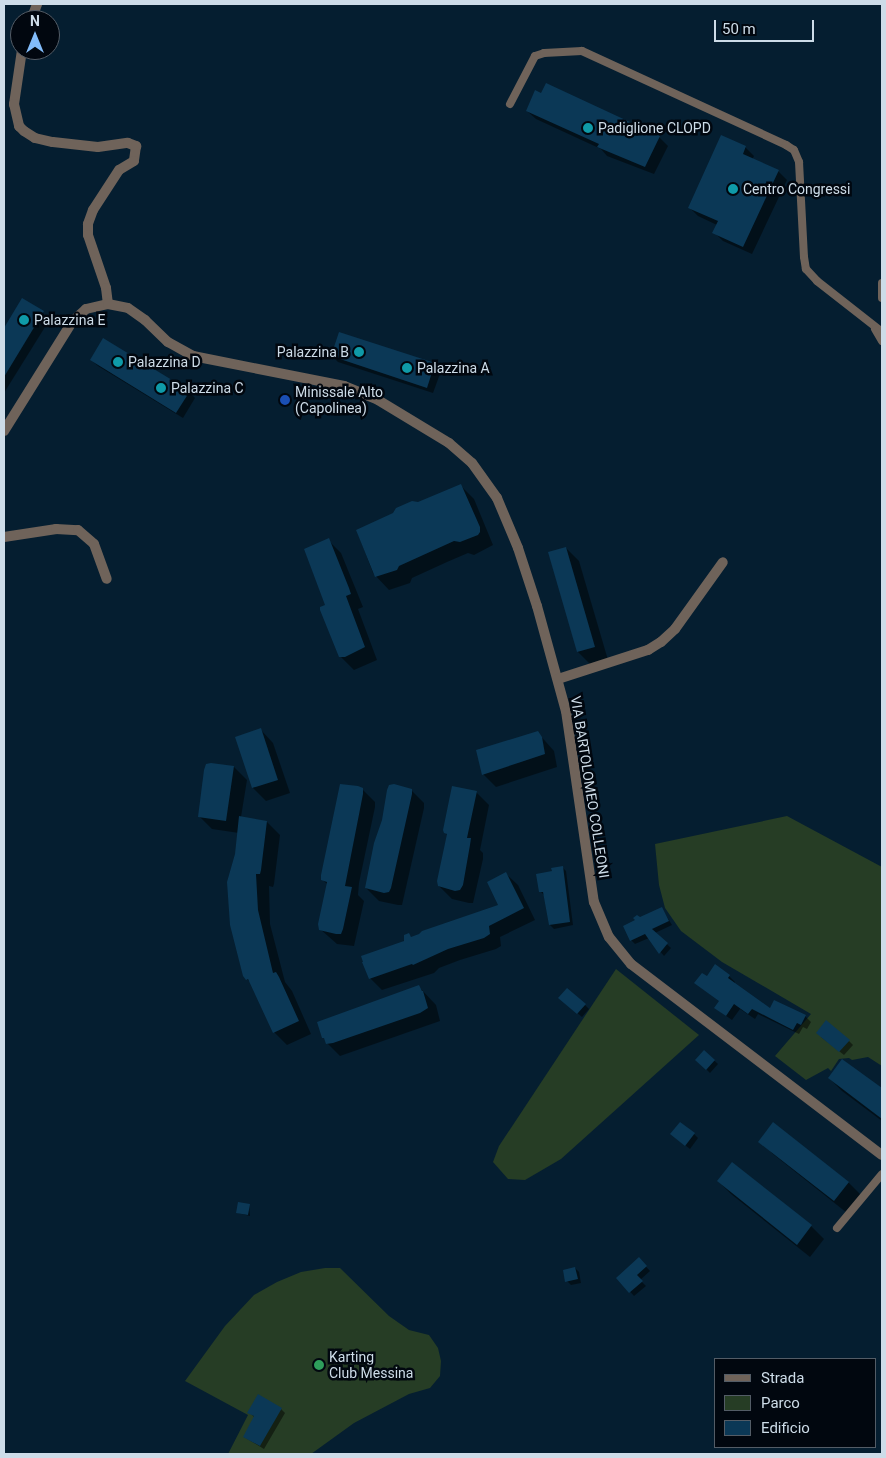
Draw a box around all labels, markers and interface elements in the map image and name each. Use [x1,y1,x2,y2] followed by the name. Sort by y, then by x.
[10,10,60,60] north arrow
[716,10,816,42] scale bar
[30,13,40,29] text: N
[722,20,756,38] text: 50 m
[598,120,711,136] place label: Padiglione CLOPD
[582,122,594,134] marker: Padiglione CLOPD
[743,181,850,197] place label: Centro Congressi
[727,183,739,195] marker: Centro Congressi
[34,312,105,328] place label: Palazzina E
[18,314,30,326] marker: Palazzina E
[277,344,349,360] place label: Palazzina B
[353,346,365,358] marker: Palazzina B
[128,354,201,370] place label: Palazzina D
[112,356,124,368] marker: Palazzina D
[417,360,490,376] place label: Palazzina A
[401,362,413,374] marker: Palazzina A
[171,380,244,396] place label: Palazzina C
[155,382,167,394] marker: Palazzina C
[295,384,383,417] place label: Minissale Alto (Capolinea)
[279,394,291,406] marker: Minissale Alto (Capolinea)
[567,695,613,879] street label: VIA BARTOLOMEO COLLEONI
[329,1349,413,1381] place label: Karting Club Messina
[714,1358,876,1448] legend
[313,1359,325,1371] marker: Karting Club Messina
[761,1369,804,1387] text: Strada
[761,1394,800,1412] text: Parco
[761,1419,810,1437] text: Edificio

